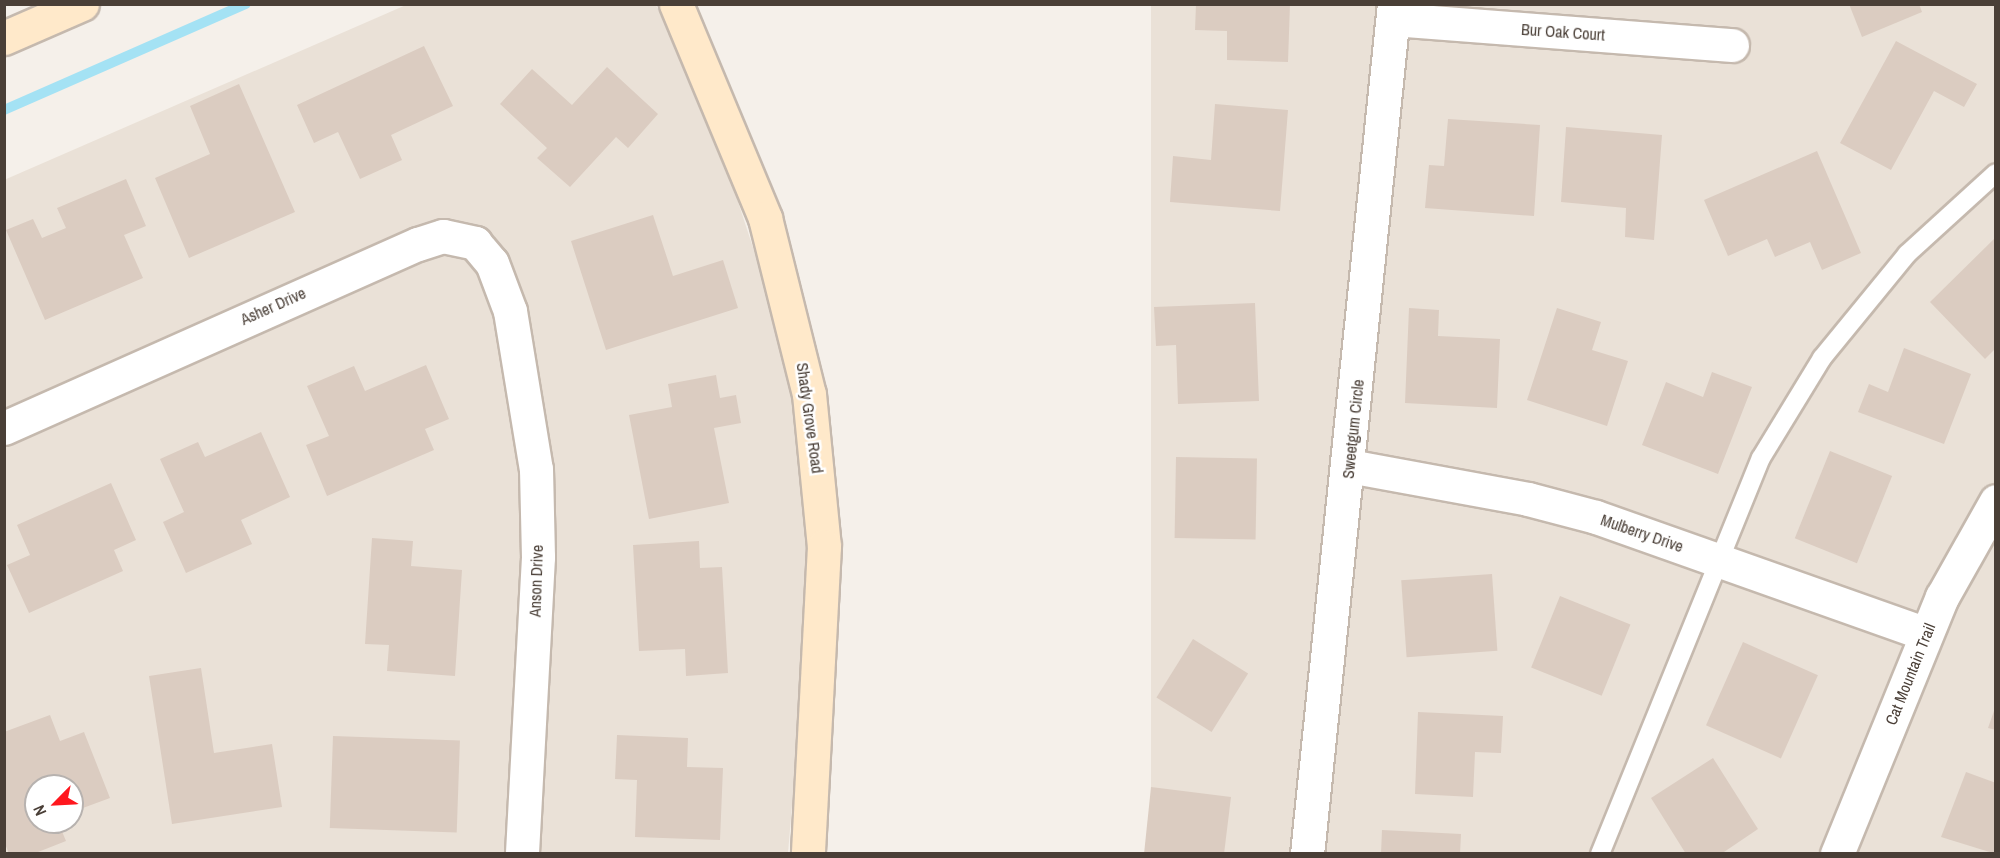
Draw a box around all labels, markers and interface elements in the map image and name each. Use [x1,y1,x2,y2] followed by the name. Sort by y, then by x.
[1521,19,1605,45] street label: Bur Oak Court
[237,283,309,329] street label: Asher Drive
[793,361,827,475] street label: Shady Grove Road
[1338,378,1368,480] street label: Sweetgum Circle
[1598,510,1686,556] street label: Mulberry Drive
[525,545,547,617] street label: Anson Drive
[1881,620,1939,728] street label: Cat Mountain Trail
[24,774,84,834] north arrow
[27,802,51,819] text: N

